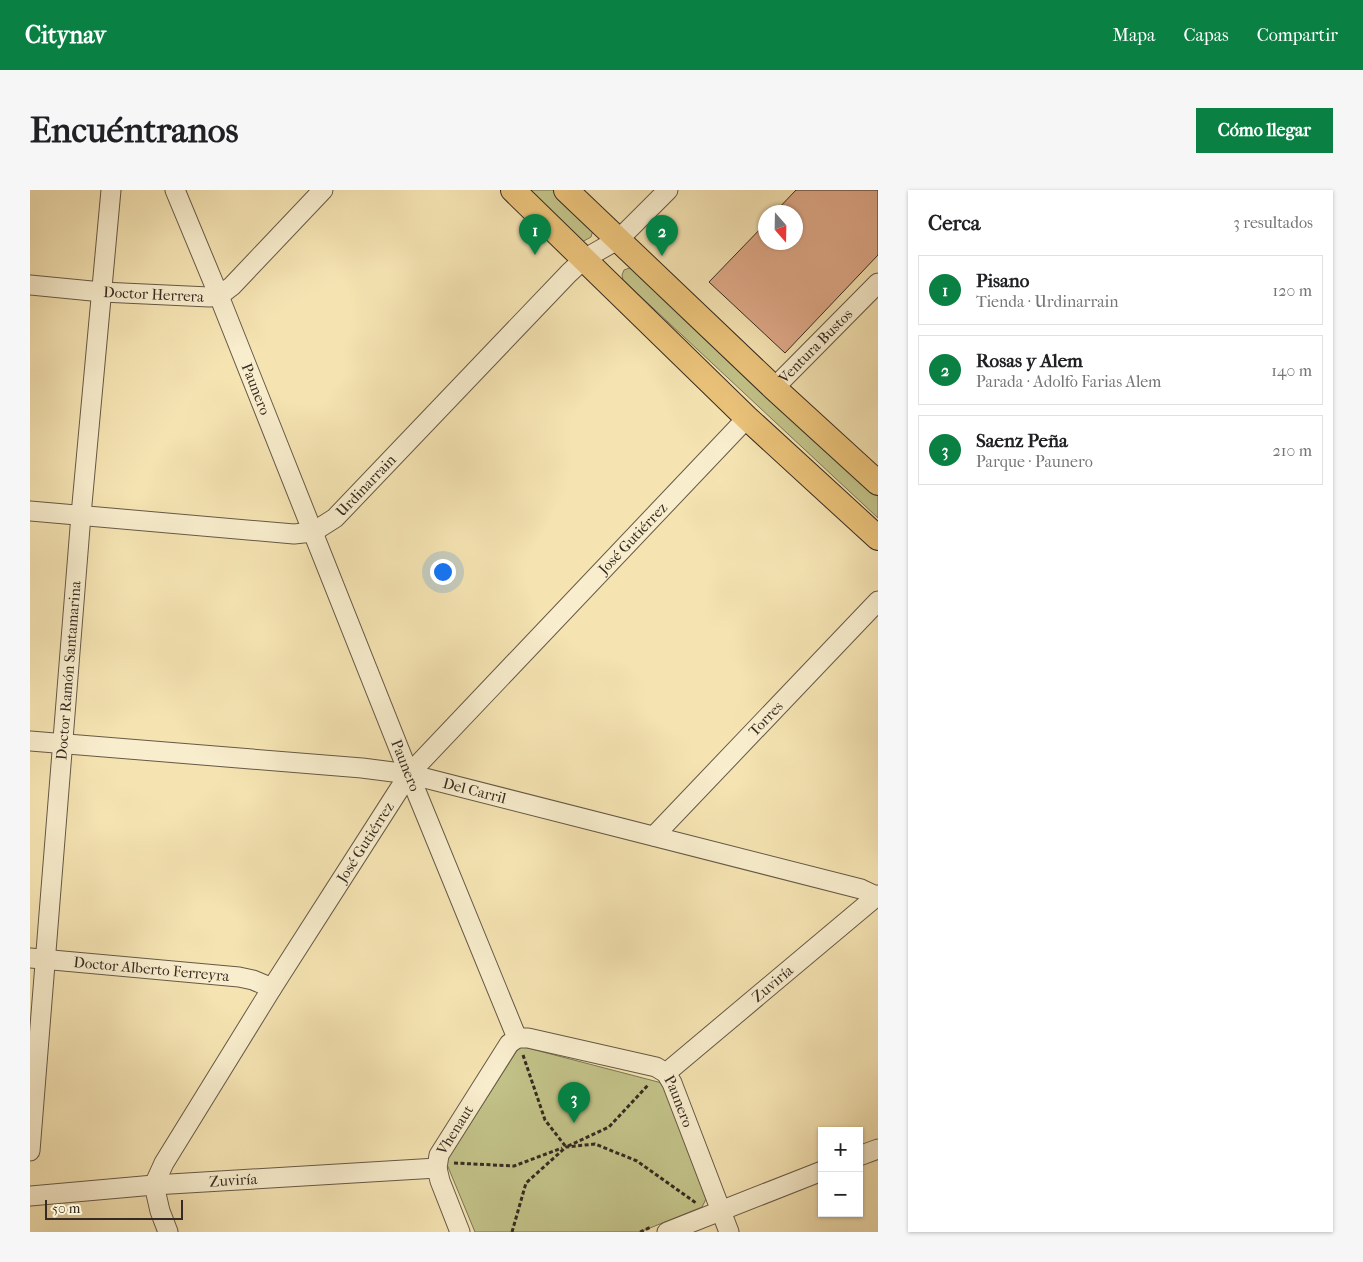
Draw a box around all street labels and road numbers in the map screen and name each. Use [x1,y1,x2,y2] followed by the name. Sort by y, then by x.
[103,283,205,306] street label: Doctor Herrera
[774,305,857,388] street label: Ventura Bustos
[238,361,275,418] street label: Paunero
[332,451,400,520] street label: Urdinarrain
[594,498,671,579] street label: José Gutiérrez
[52,579,85,761] street label: Doctor Ramón Santamarina
[745,697,787,740] street label: Torres
[387,737,424,794] street label: Paunero
[441,774,508,807] street label: Del Carril
[332,798,398,887] street label: José Gutiérrez
[73,953,231,985] street label: Doctor Alberto Ferreyra
[748,961,798,1006] street label: Zuviría
[660,1072,697,1130] street label: Paunero
[432,1101,477,1159] street label: Vhenaut
[209,1170,259,1191] street label: Zuviría

